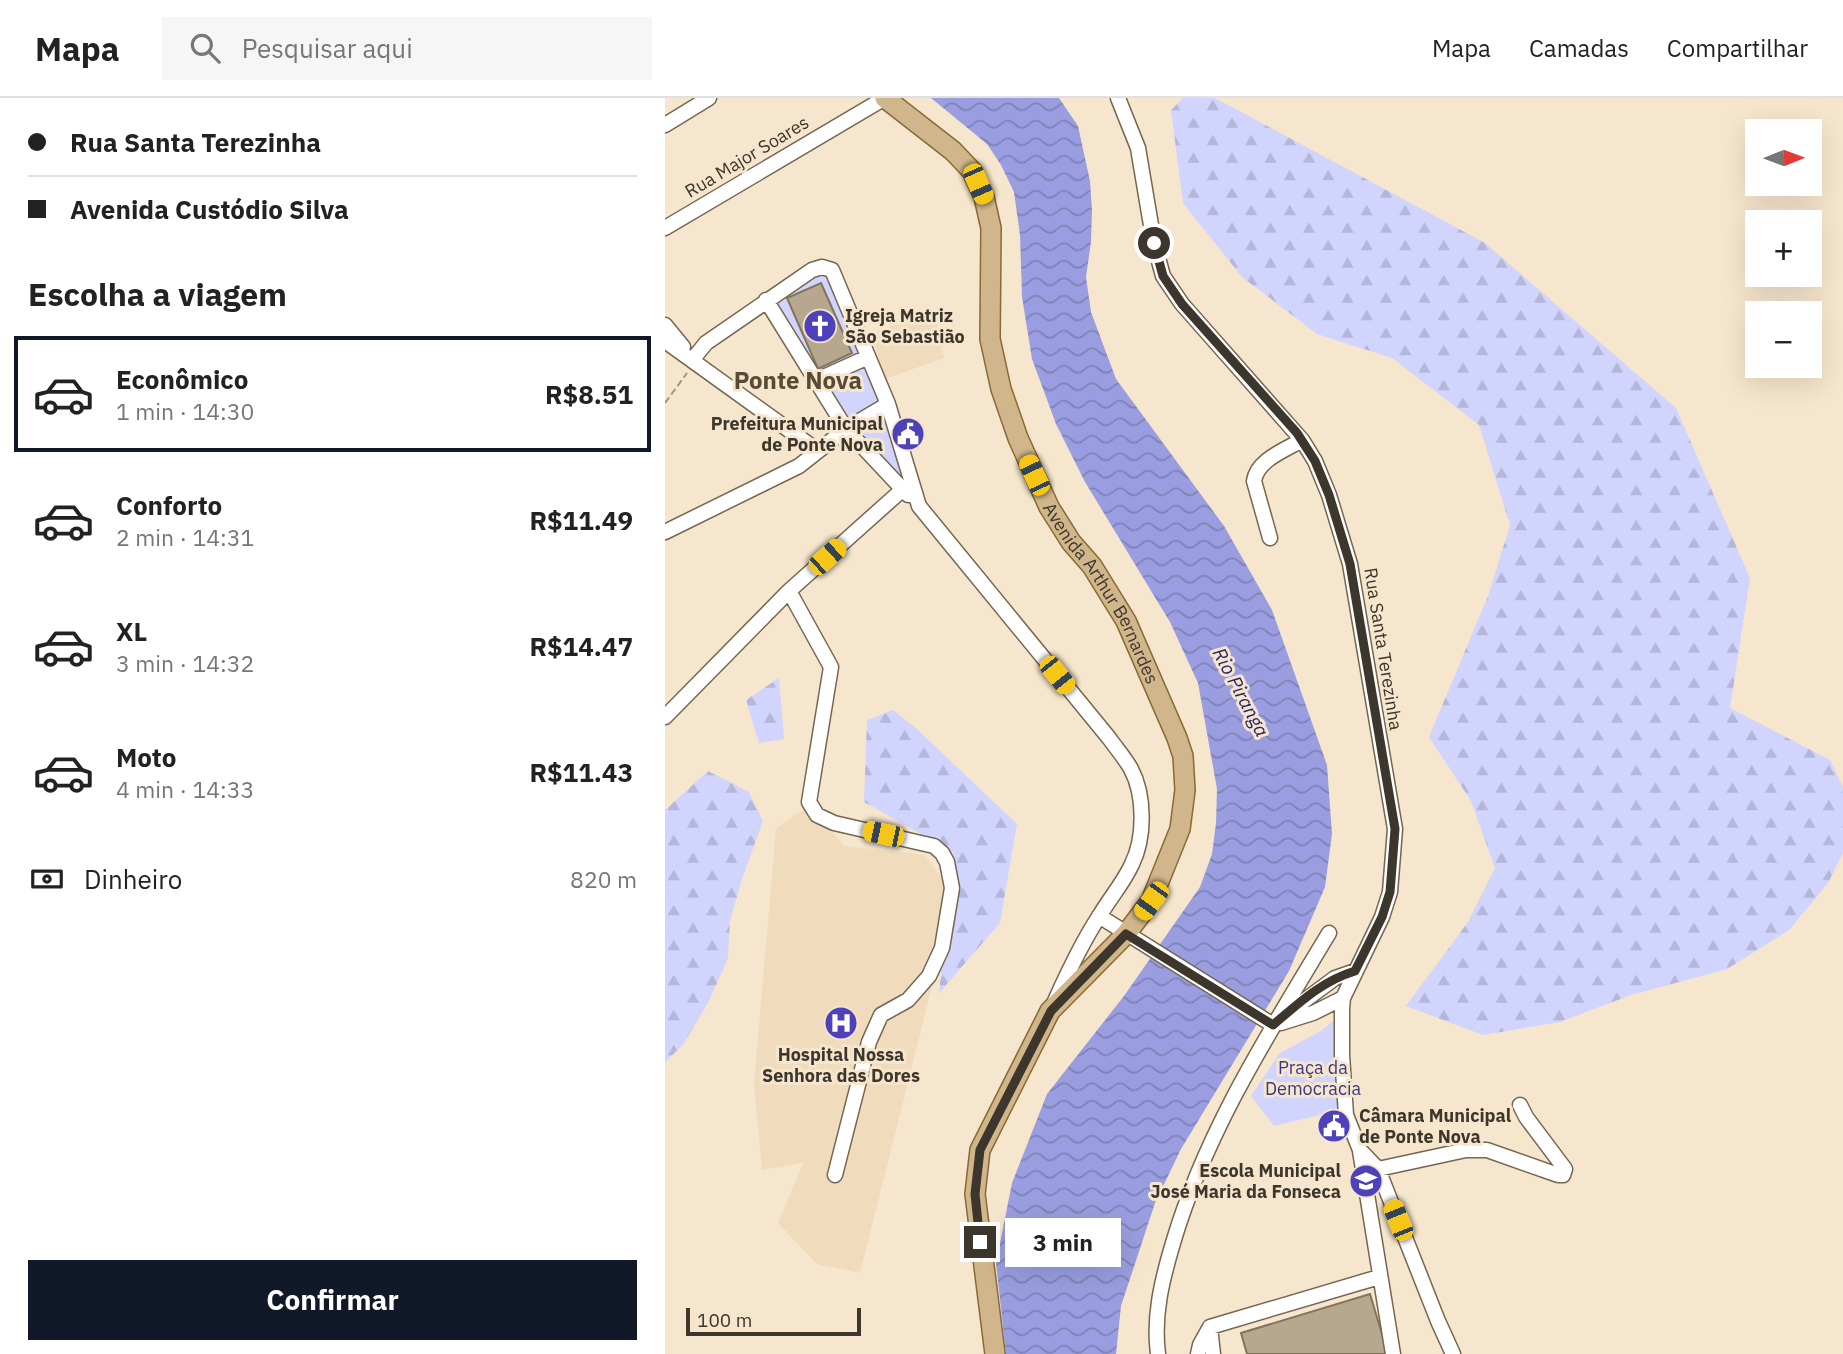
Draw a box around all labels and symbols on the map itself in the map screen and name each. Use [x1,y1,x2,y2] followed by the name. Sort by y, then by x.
[681,111,813,203] street label: Rua Major Soares
[1745,119,1822,196] north arrow
[960,161,997,207] car
[1138,227,1170,259] route start
[845,304,965,348] place label: Igreja Matriz São Sebastião
[801,307,839,345] church icon: Igreja Matriz São Sebastião
[734,364,862,396] district label: Ponte Nova
[711,412,884,456] place label: Prefeitura Municipal de Ponte Nova
[889,415,927,453] public building icon: Prefeitura Municipal de Ponte Nova
[1016,452,1053,498] car
[1038,498,1164,687] street label: Avenida Arthur Bernardes
[805,535,850,579] car
[1359,566,1408,732] street label: Rua Santa Terezinha
[1208,643,1274,741] water label: Rio Piranga
[1036,652,1079,698] car
[861,819,906,849] car
[1131,878,1172,924] car
[822,1004,860,1042] hospital icon: Hospital Nossa Senhora das Dores
[762,1043,920,1087] place label: Hospital Nossa Senhora das Dores
[1265,1056,1361,1100] park label: Praça da Democracia
[1359,1104,1512,1148] place label: Câmara Municipal de Ponte Nova
[1315,1107,1353,1145] public building icon: Câmara Municipal de Ponte Nova
[1150,1159,1342,1203] place label: Escola Municipal José Maria da Fonseca
[1347,1162,1385,1200] school or university icon: Escola Municipal José Maria da Fonseca
[1381,1197,1416,1243] car
[1005,1218,1120,1266] callout: 3 min
[964,1226,996,1258] route end
[686,1305,861,1337] scale bar

